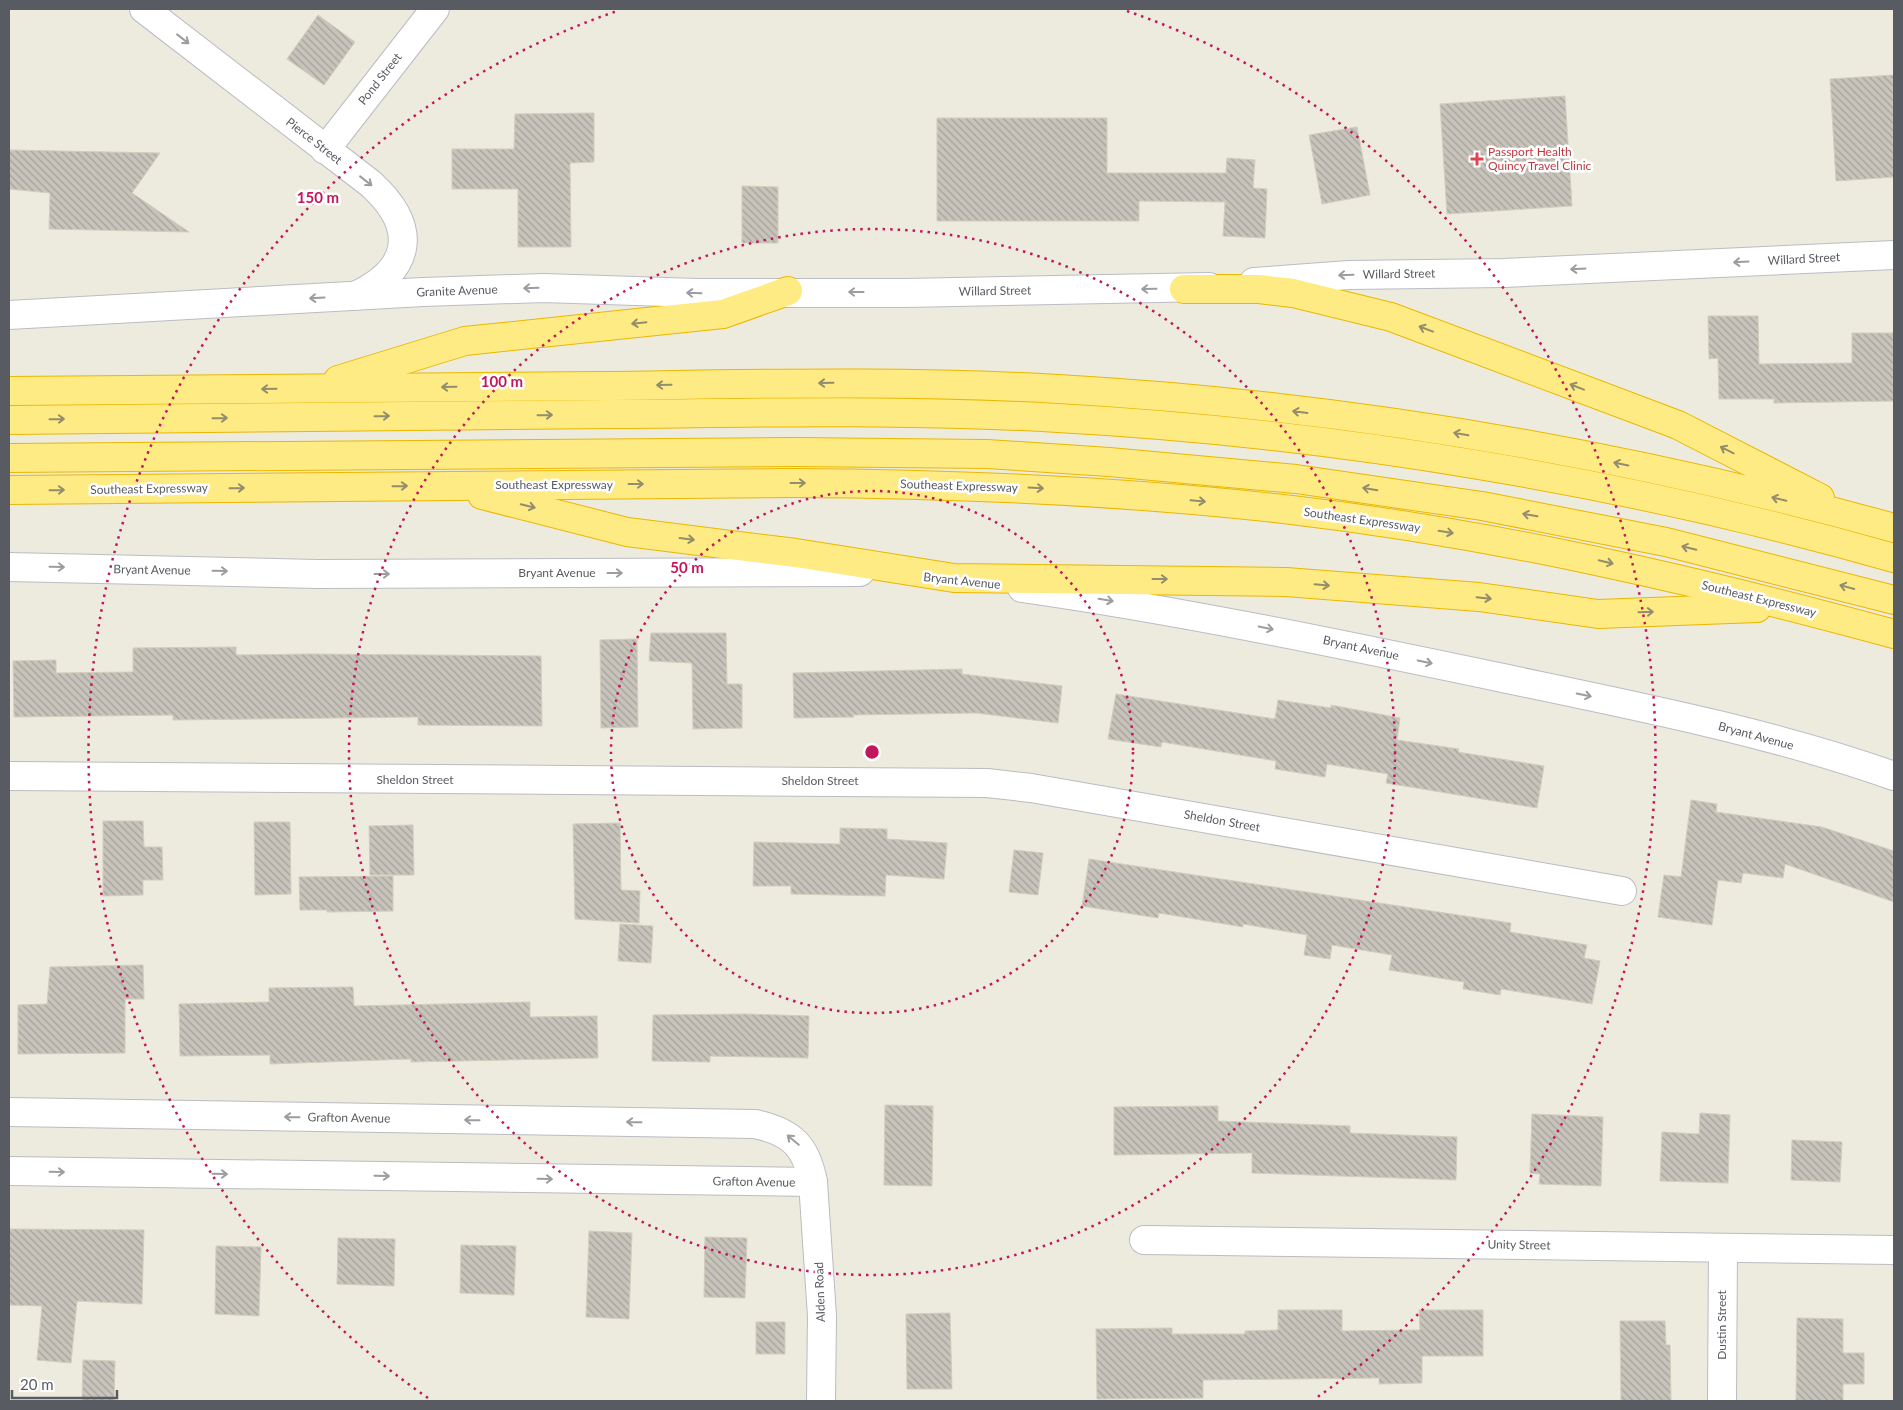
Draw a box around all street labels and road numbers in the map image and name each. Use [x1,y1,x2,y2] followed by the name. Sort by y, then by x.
[355,49,405,108] street label: Pond Street
[283,114,346,168] street label: Pierce Street
[1767,249,1841,268] street label: Willard Street
[1363,265,1436,282] street label: Willard Street
[416,282,498,299] street label: Granite Avenue
[959,282,1032,299] street label: Willard Street
[900,476,1019,495] street label: Southeast Expressway
[495,477,614,492] street label: Southeast Expressway
[90,480,209,497] street label: Southeast Expressway
[1303,504,1422,535] street label: Southeast Expressway
[113,561,191,578] street label: Bryant Avenue
[518,565,596,580] street label: Bryant Avenue
[923,569,1001,592] street label: Bryant Avenue
[1700,577,1819,620] street label: Southeast Expressway
[1322,632,1400,663] street label: Bryant Avenue
[1717,718,1795,753] street label: Bryant Avenue
[376,772,454,787] street label: Sheldon Street
[781,773,859,788] street label: Sheldon Street
[1183,806,1262,835] street label: Sheldon Street
[307,1109,391,1126] street label: Grafton Avenue
[712,1173,796,1190] street label: Grafton Avenue
[1487,1236,1551,1253] street label: Unity Street
[811,1262,828,1322] street label: Alden Road
[1714,1289,1729,1360] street label: Dustin Street

